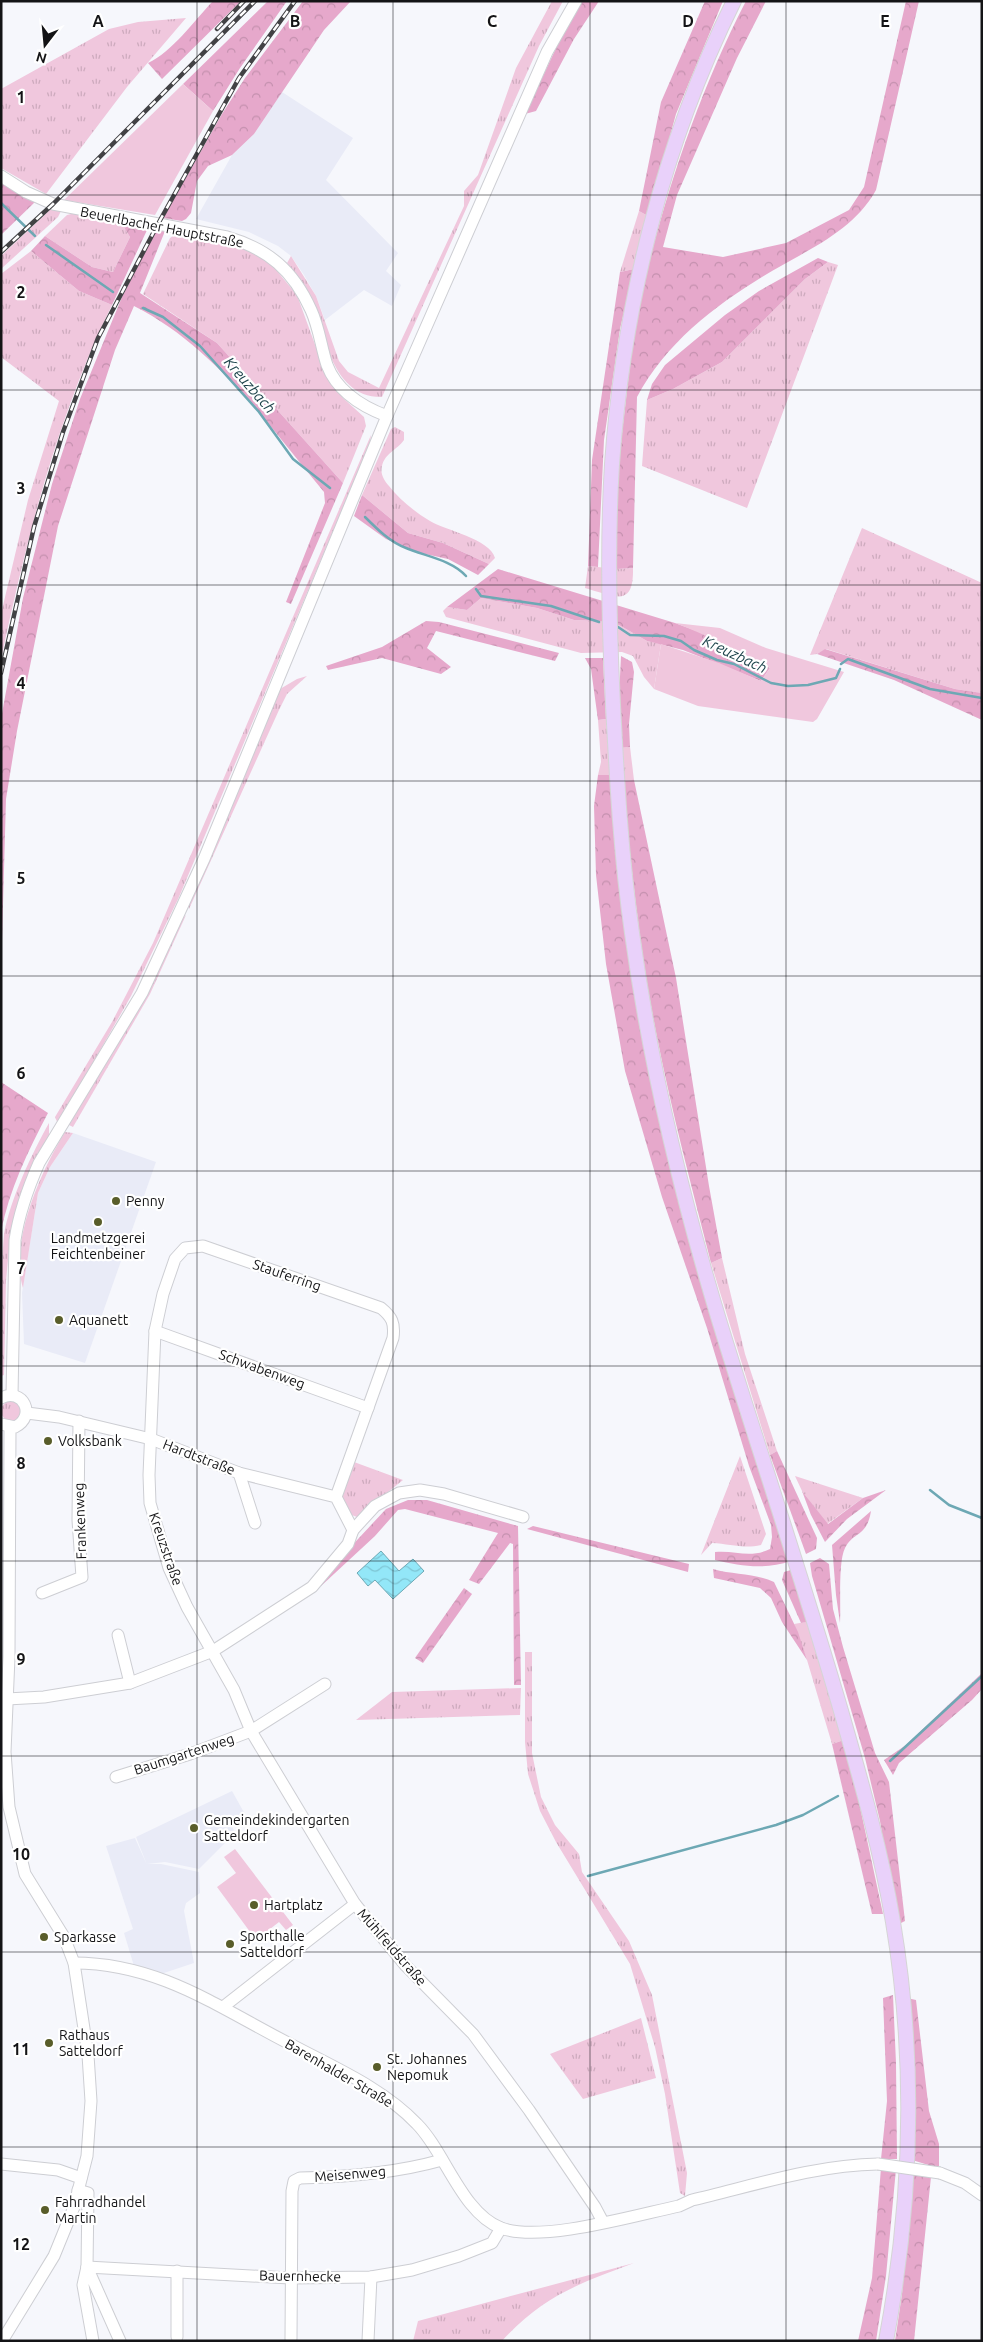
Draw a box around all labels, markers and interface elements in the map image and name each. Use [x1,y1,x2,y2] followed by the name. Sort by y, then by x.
[92,12,104,30] text: A
[290,12,300,30] text: B
[487,12,497,30] text: C
[682,12,694,30] text: D
[880,12,890,30] text: E
[20,20,70,70] north arrow
[34,48,49,67] text: N
[16,88,26,106] text: 1
[79,203,245,251] street label: Beuerlbacher Hauptstraße
[16,283,26,301] text: 2
[221,353,279,417] water label: Kreuzbach
[16,479,26,497] text: 3
[700,632,770,676] water label: Kreuzbach
[16,674,26,692] text: 4
[16,869,26,887] text: 5
[16,1064,26,1082] text: 6
[126,1193,165,1209] place label: Penny
[110,1195,122,1207] marker: Penny
[92,1216,104,1228] marker: Landmetzgerei Feichtenbeiner
[51,1230,146,1262] place label: Landmetzgerei Feichtenbeiner
[251,1256,323,1294] street label: Stauferring
[16,1259,26,1277] text: 7
[69,1312,129,1328] place label: Aquanett
[53,1314,65,1326] marker: Aquanett
[217,1346,307,1392] street label: Schwabenweg
[58,1433,122,1449] place label: Volksbank
[42,1435,54,1447] marker: Volksbank
[161,1436,237,1478] street label: Hardtstraße
[16,1454,26,1472] text: 8
[71,1482,89,1560] street label: Frankenweg
[146,1510,186,1588] street label: Kreuzstraße
[16,1650,26,1668] text: 9
[132,1730,236,1778] street label: Baumgartenweg
[204,1812,350,1844] place label: Gemeindekindergarten Satteldorf
[188,1822,200,1834] marker: Gemeindekindergarten Satteldorf
[12,1845,30,1863] text: 10
[264,1897,323,1913] place label: Hartplatz
[248,1899,260,1911] marker: Hartplatz
[354,1905,430,1989] street label: Mühlfeldstraße
[240,1928,305,1960] place label: Sporthalle Satteldorf
[54,1929,116,1945] place label: Sparkasse
[38,1931,50,1943] marker: Sparkasse
[224,1938,236,1950] marker: Sporthalle Satteldorf
[59,2027,124,2059] place label: Rathaus Satteldorf
[282,2036,396,2110] street label: Barenhalder Straße
[43,2037,55,2049] marker: Rathaus Satteldorf
[12,2040,30,2058] text: 11
[387,2051,467,2083] place label: St. Johannes Nepomuk
[371,2061,383,2073] marker: St. Johannes Nepomuk
[314,2163,386,2185] street label: Meisenweg
[55,2194,146,2226] place label: Fahrradhandel Martin
[39,2204,51,2216] marker: Fahrradhandel Martin
[12,2235,30,2253] text: 12
[259,2267,341,2285] street label: Bauernhecke

